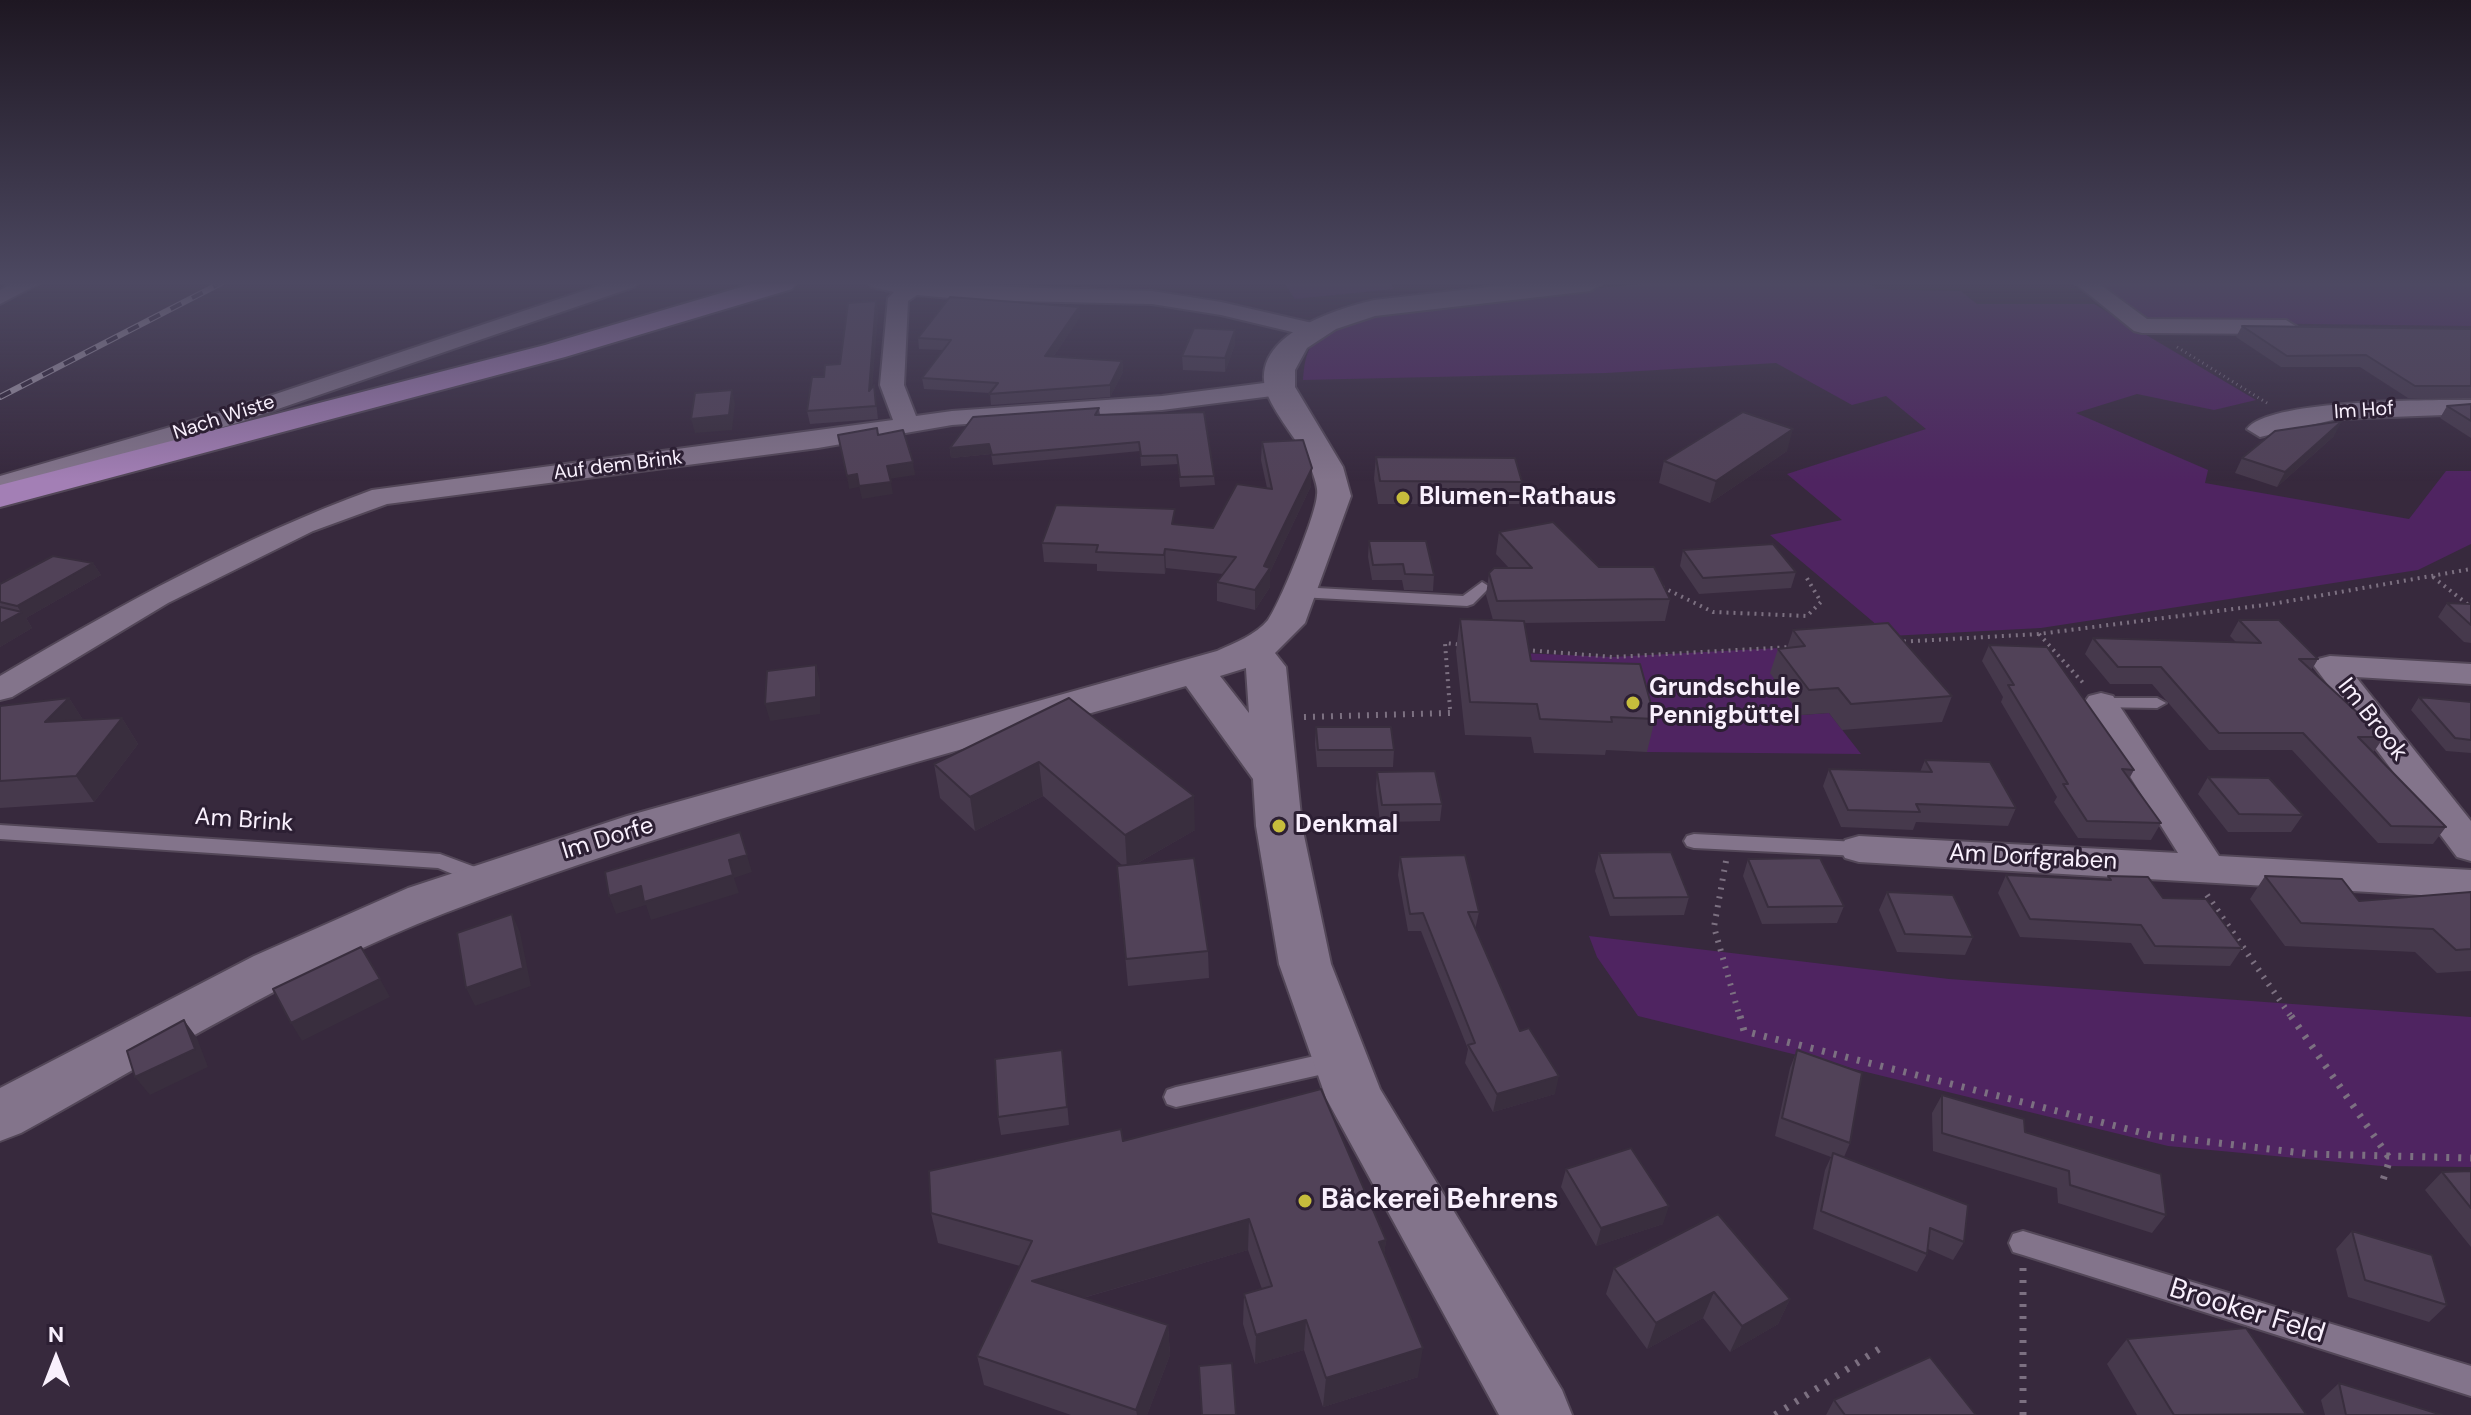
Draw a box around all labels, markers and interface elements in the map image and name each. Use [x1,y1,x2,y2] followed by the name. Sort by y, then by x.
[170,390,278,446] street label: Nach Wiste
[2333,397,2395,425] street label: Im Hof
[552,446,684,486] street label: Auf dem Brink
[1419,484,1617,512] place label: Blumen-Rathaus
[1394,489,1412,507] marker: Blumen-Rathaus
[2331,673,2413,767] street label: Im Brook
[1649,675,1801,731] place label: Grundschule Pennigbüttel
[1624,694,1642,712] marker: Grundschule Pennigbüttel
[194,803,294,839] street label: Am Brink
[559,811,657,867] street label: Im Dorfe
[1295,812,1398,840] place label: Denkmal
[1270,817,1288,835] marker: Denkmal
[1948,839,2118,877] street label: Am Dorfgraben
[1321,1184,1559,1218] place label: Bäckerei Behrens
[1296,1192,1314,1210] marker: Bäckerei Behrens
[2165,1272,2329,1352] street label: Brooker Feld
[16,1319,96,1399] north arrow
[48,1320,64,1349] text: N

